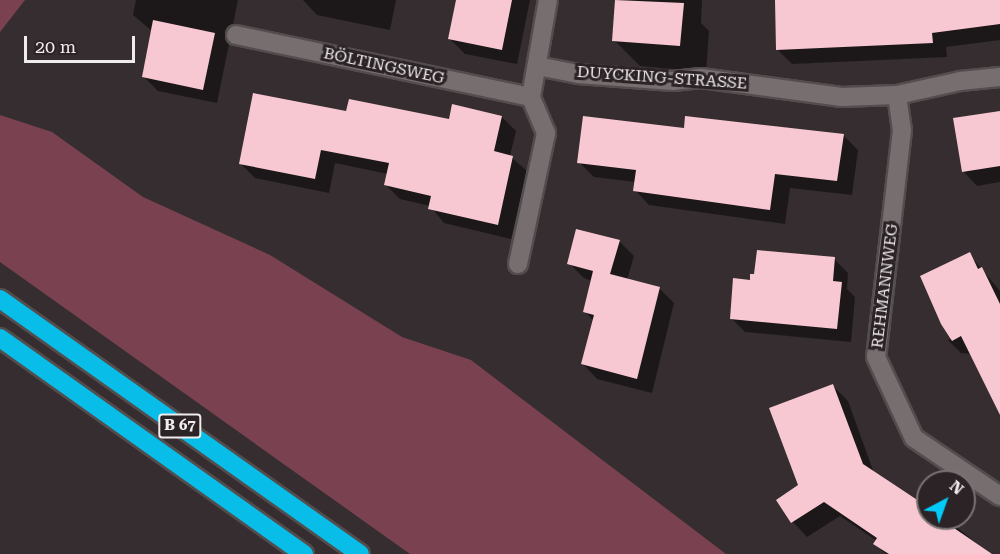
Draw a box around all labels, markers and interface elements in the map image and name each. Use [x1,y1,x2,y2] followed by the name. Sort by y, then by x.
[27,24,138,62] scale bar
[35,36,76,57] text: 20 m
[322,44,446,88] street label: BÖLTINGSWEG
[576,62,748,94] street label: DUYCKING-STRASSE
[868,223,902,349] street label: REHMANNWEG
[158,414,202,438] road number: B 67
[916,470,976,530] north arrow
[946,476,968,499] text: N

